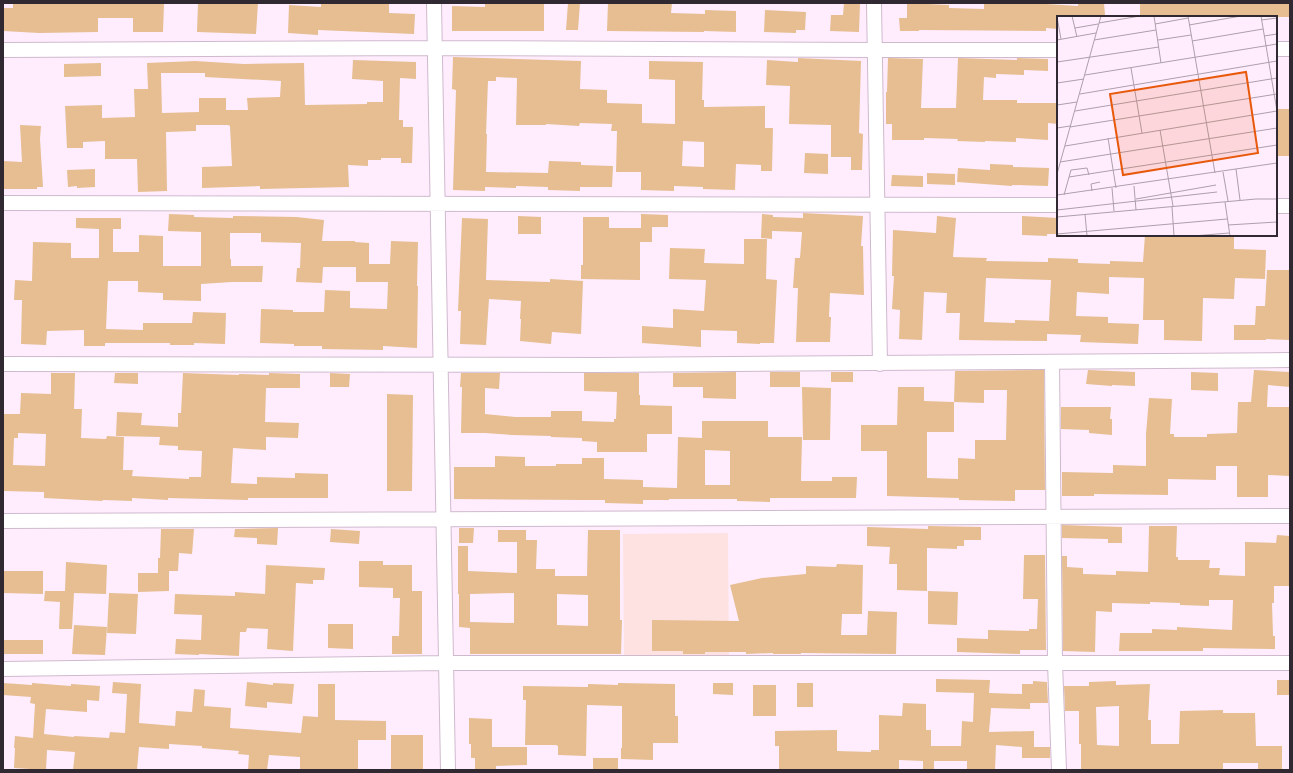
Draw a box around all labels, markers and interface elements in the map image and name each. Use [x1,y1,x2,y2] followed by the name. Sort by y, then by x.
[1057,16,1277,236] inset map

